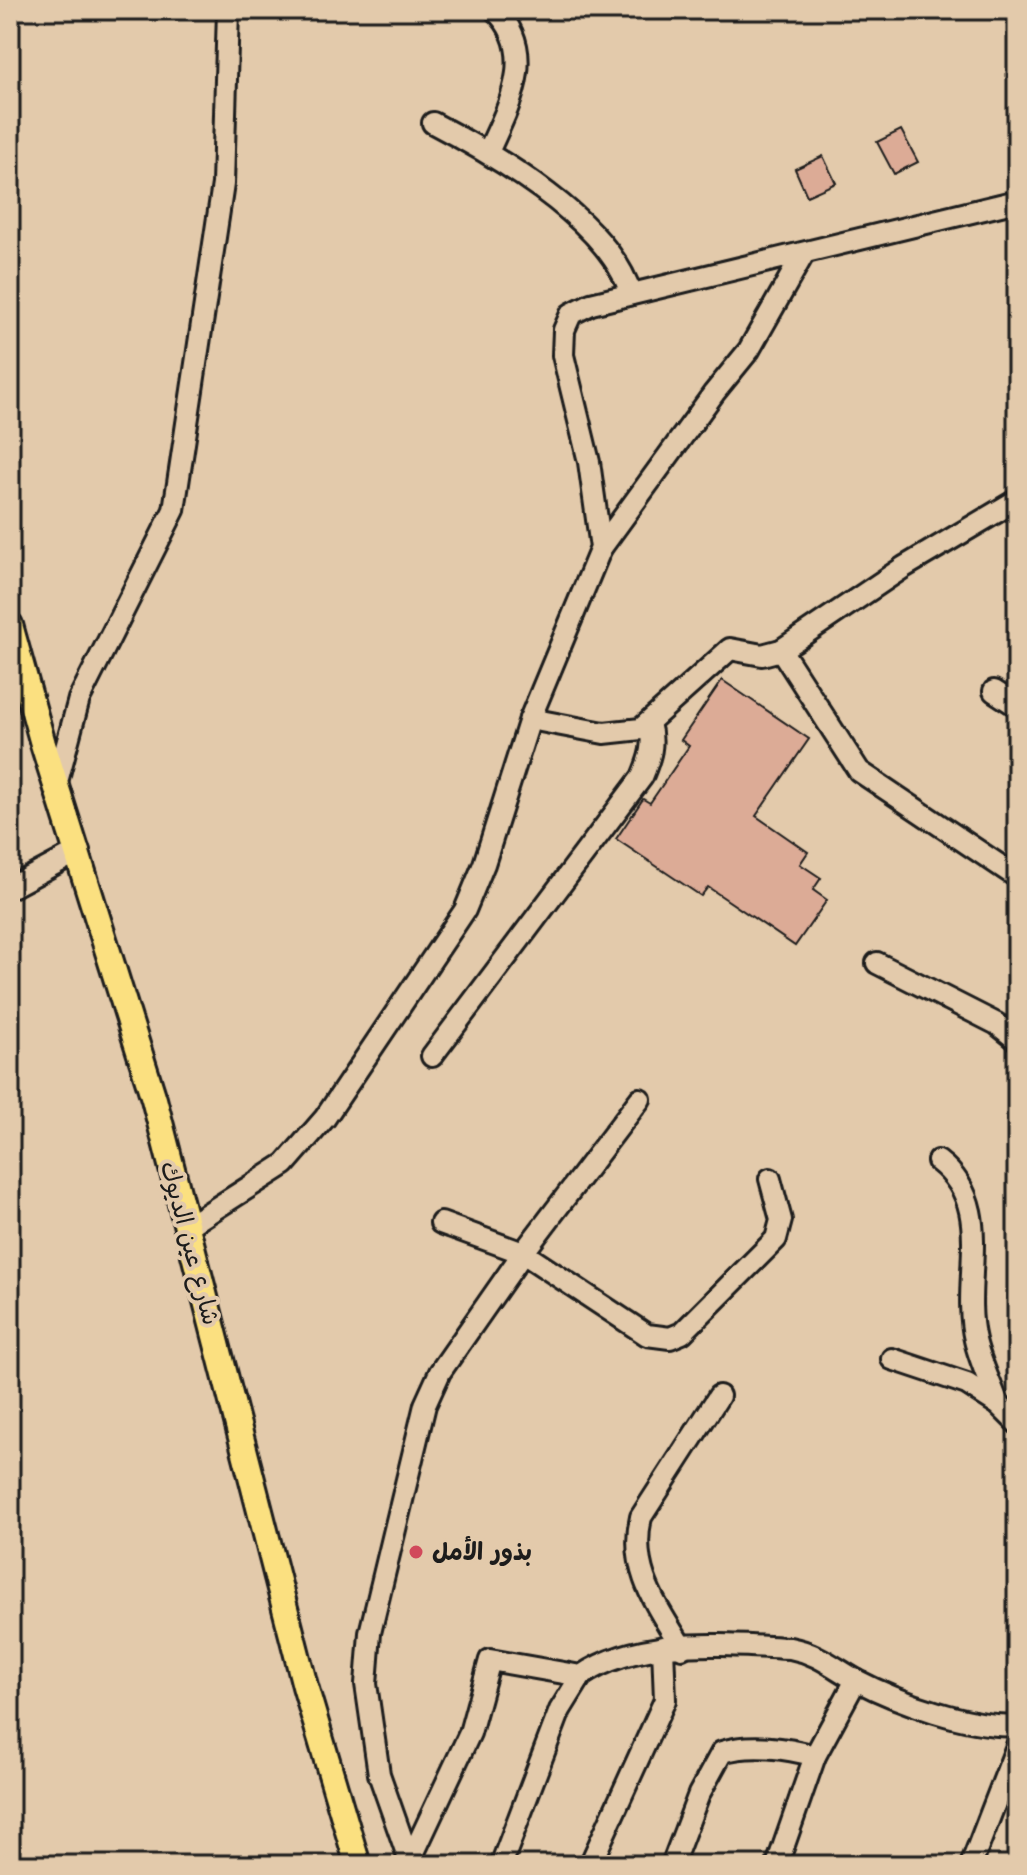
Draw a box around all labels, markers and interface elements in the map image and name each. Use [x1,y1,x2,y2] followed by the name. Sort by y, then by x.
[152,1158,225,1329] street label: شارع عين الديوك
[432,1535,532,1566] place label: بذور الأمل
[407,1543,425,1561] marker: بذور الأمل

